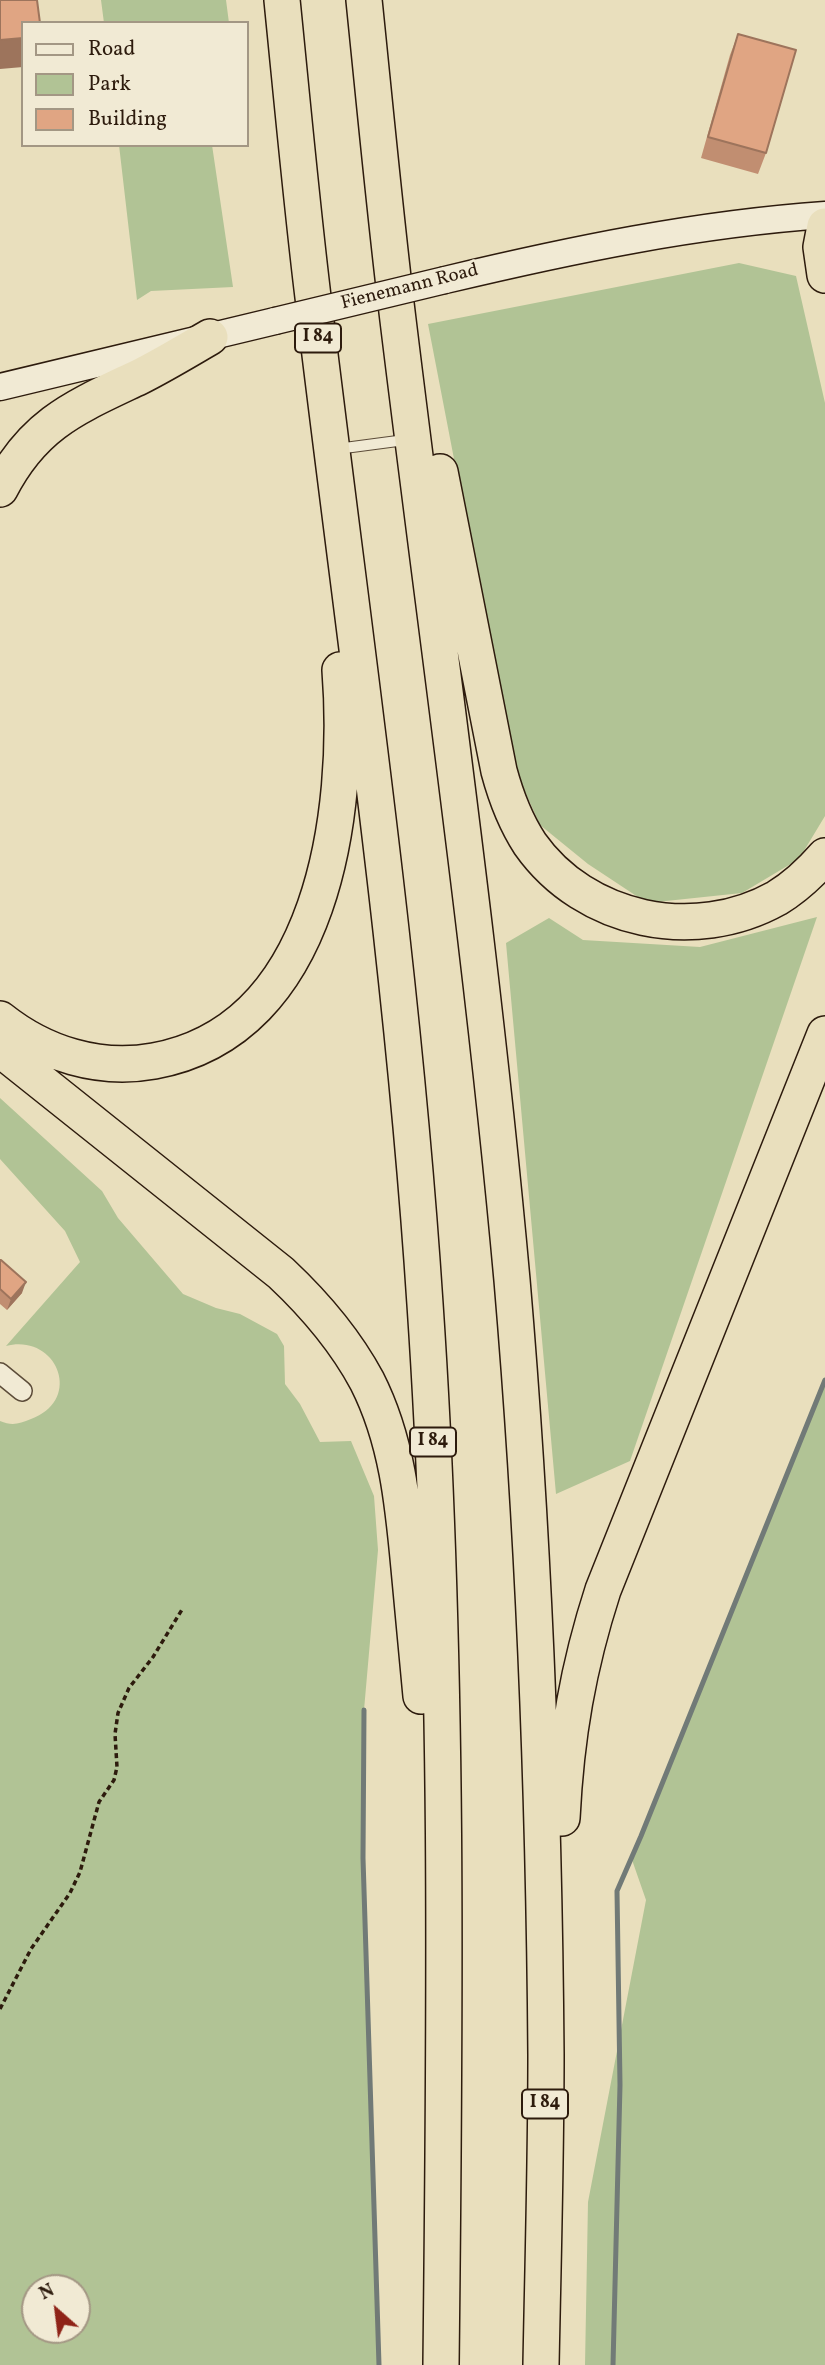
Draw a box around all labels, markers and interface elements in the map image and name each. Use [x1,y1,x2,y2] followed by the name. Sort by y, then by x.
[21,21,248,147] legend
[88,35,135,64] text: Road
[88,70,131,99] text: Park
[88,105,167,134] text: Building
[339,260,481,316] street label: Fienemann Road
[295,324,341,352] road number: I 84
[410,1428,456,1456] road number: I 84
[522,2090,568,2118] road number: I 84
[21,2274,91,2344] north arrow
[35,2278,59,2307] text: N

